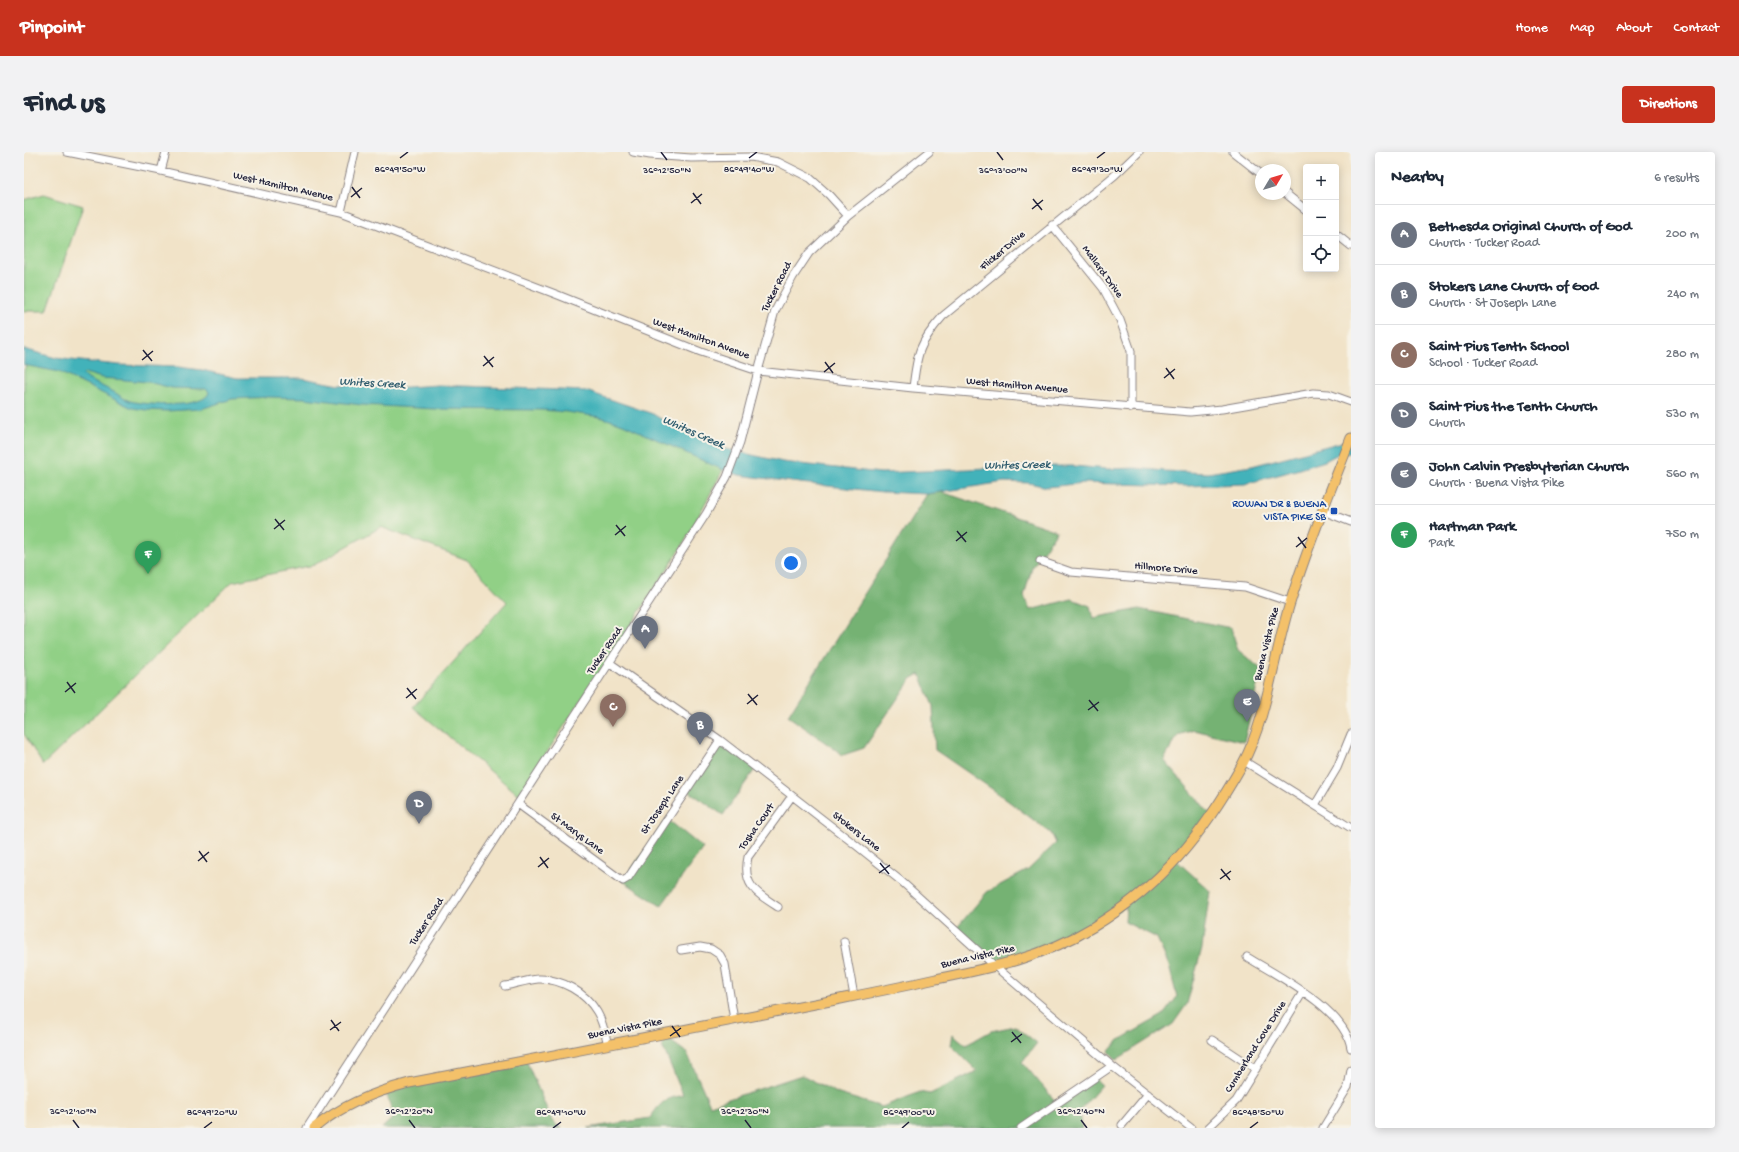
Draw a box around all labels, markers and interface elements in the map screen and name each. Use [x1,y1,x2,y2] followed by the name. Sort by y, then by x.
[20,17,84,40] text: Pinpoint
[1516,20,1548,37] text: Home
[1570,20,1594,37] text: Map
[1616,20,1652,37] text: About
[1674,20,1719,37] text: Contact
[1622,86,1715,123] button: Directions
[24,88,104,121] text: Find us
[375,164,426,176] text: 86°49'50"W
[724,164,775,176] text: 86°49'40"W
[1072,164,1123,176] text: 86°49'30"W
[1255,164,1291,200] north arrow
[1303,164,1339,272] map controls
[1303,164,1339,200] button: +
[642,165,691,177] text: 36°12'50"N
[978,165,1028,177] text: 36°13'00"N
[1391,168,1444,188] text: Nearby
[232,170,334,204] street label: West Hamilton Avenue
[1654,171,1699,186] text: 6 results
[1303,200,1339,236] button: −
[1429,218,1631,236] text: Bethesda Original Church of God
[1400,227,1408,242] text: A
[1666,227,1699,242] text: 200 m
[977,228,1028,274] street label: Flicker Drive
[1303,236,1339,272] button: locate
[1429,236,1539,251] text: Church · Tucker Road
[1079,244,1125,301] street label: Mallard Drive
[759,259,795,315] street label: Tucker Road
[1429,278,1598,296] text: Stokers Lane Church of God
[1401,287,1407,302] text: B
[1667,287,1699,302] text: 240 m
[1429,296,1556,311] text: Church · St Joseph Lane
[651,316,751,362] street label: West Hamilton Avenue
[1429,338,1569,356] text: Saint Pius Tenth School
[1400,347,1408,362] text: C
[1666,347,1699,362] text: 280 m
[1429,356,1537,371] text: School · Tucker Road
[339,375,407,393] water label: Whites Creek
[966,376,1069,396] street label: West Hamilton Avenue
[1429,398,1598,416] text: Saint Pius the Tenth Church
[1400,407,1408,422] text: D
[1666,407,1699,422] text: 530 m
[660,413,728,454] water label: Whites Creek
[1429,416,1465,431] text: Church
[984,458,1052,474] water label: Whites Creek
[1429,458,1629,476] text: John Calvin Presbyterian Church
[1400,467,1408,482] text: E
[1666,467,1699,482] text: 560 m
[1429,476,1564,491] text: Church · Buena Vista Pike
[1232,499,1326,524] place label: ROWAN DR & BUENA VISTA PIKE SB
[1329,506,1339,516] marker: ROWAN DR & BUENA VISTA PIKE SB
[1429,518,1516,536] text: Hartman Park
[1401,527,1407,542] text: F
[1666,527,1699,542] text: 750 m
[1429,536,1454,551] text: Park
[135,541,161,574] pin: F
[781,553,801,573] your location
[1134,560,1198,578] street label: Hillmore Drive
[1252,606,1282,683] street label: Buena Vista Pike
[632,616,658,649] pin: A
[584,624,626,678] street label: Tucker Road
[1234,689,1260,722] pin: E
[600,694,626,727] pin: C
[687,712,713,745] pin: B
[639,773,687,837] street label: St Joseph Lane
[406,791,432,824] pin: D
[736,800,778,853] street label: Tosha Court
[830,810,883,855] street label: Stokers Lane
[548,811,606,858] street label: St Marys Lane
[407,895,448,949] street label: Tucker Road
[939,943,1016,972] street label: Buena Vista Pike
[1223,999,1289,1095] street label: Cumberland Cove Drive
[586,1016,663,1042] street label: Buena Vista Pike
[49,1106,97,1118] text: 36°12'10"N
[384,1106,433,1118] text: 36°12'20"N
[720,1106,769,1118] text: 36°12'30"N
[1056,1106,1105,1118] text: 36°12'40"N
[187,1107,238,1119] text: 86°49'20"W
[536,1107,586,1119] text: 86°49'10"W
[883,1107,935,1119] text: 86°49'00"W
[1232,1107,1284,1119] text: 86°48'50"W

